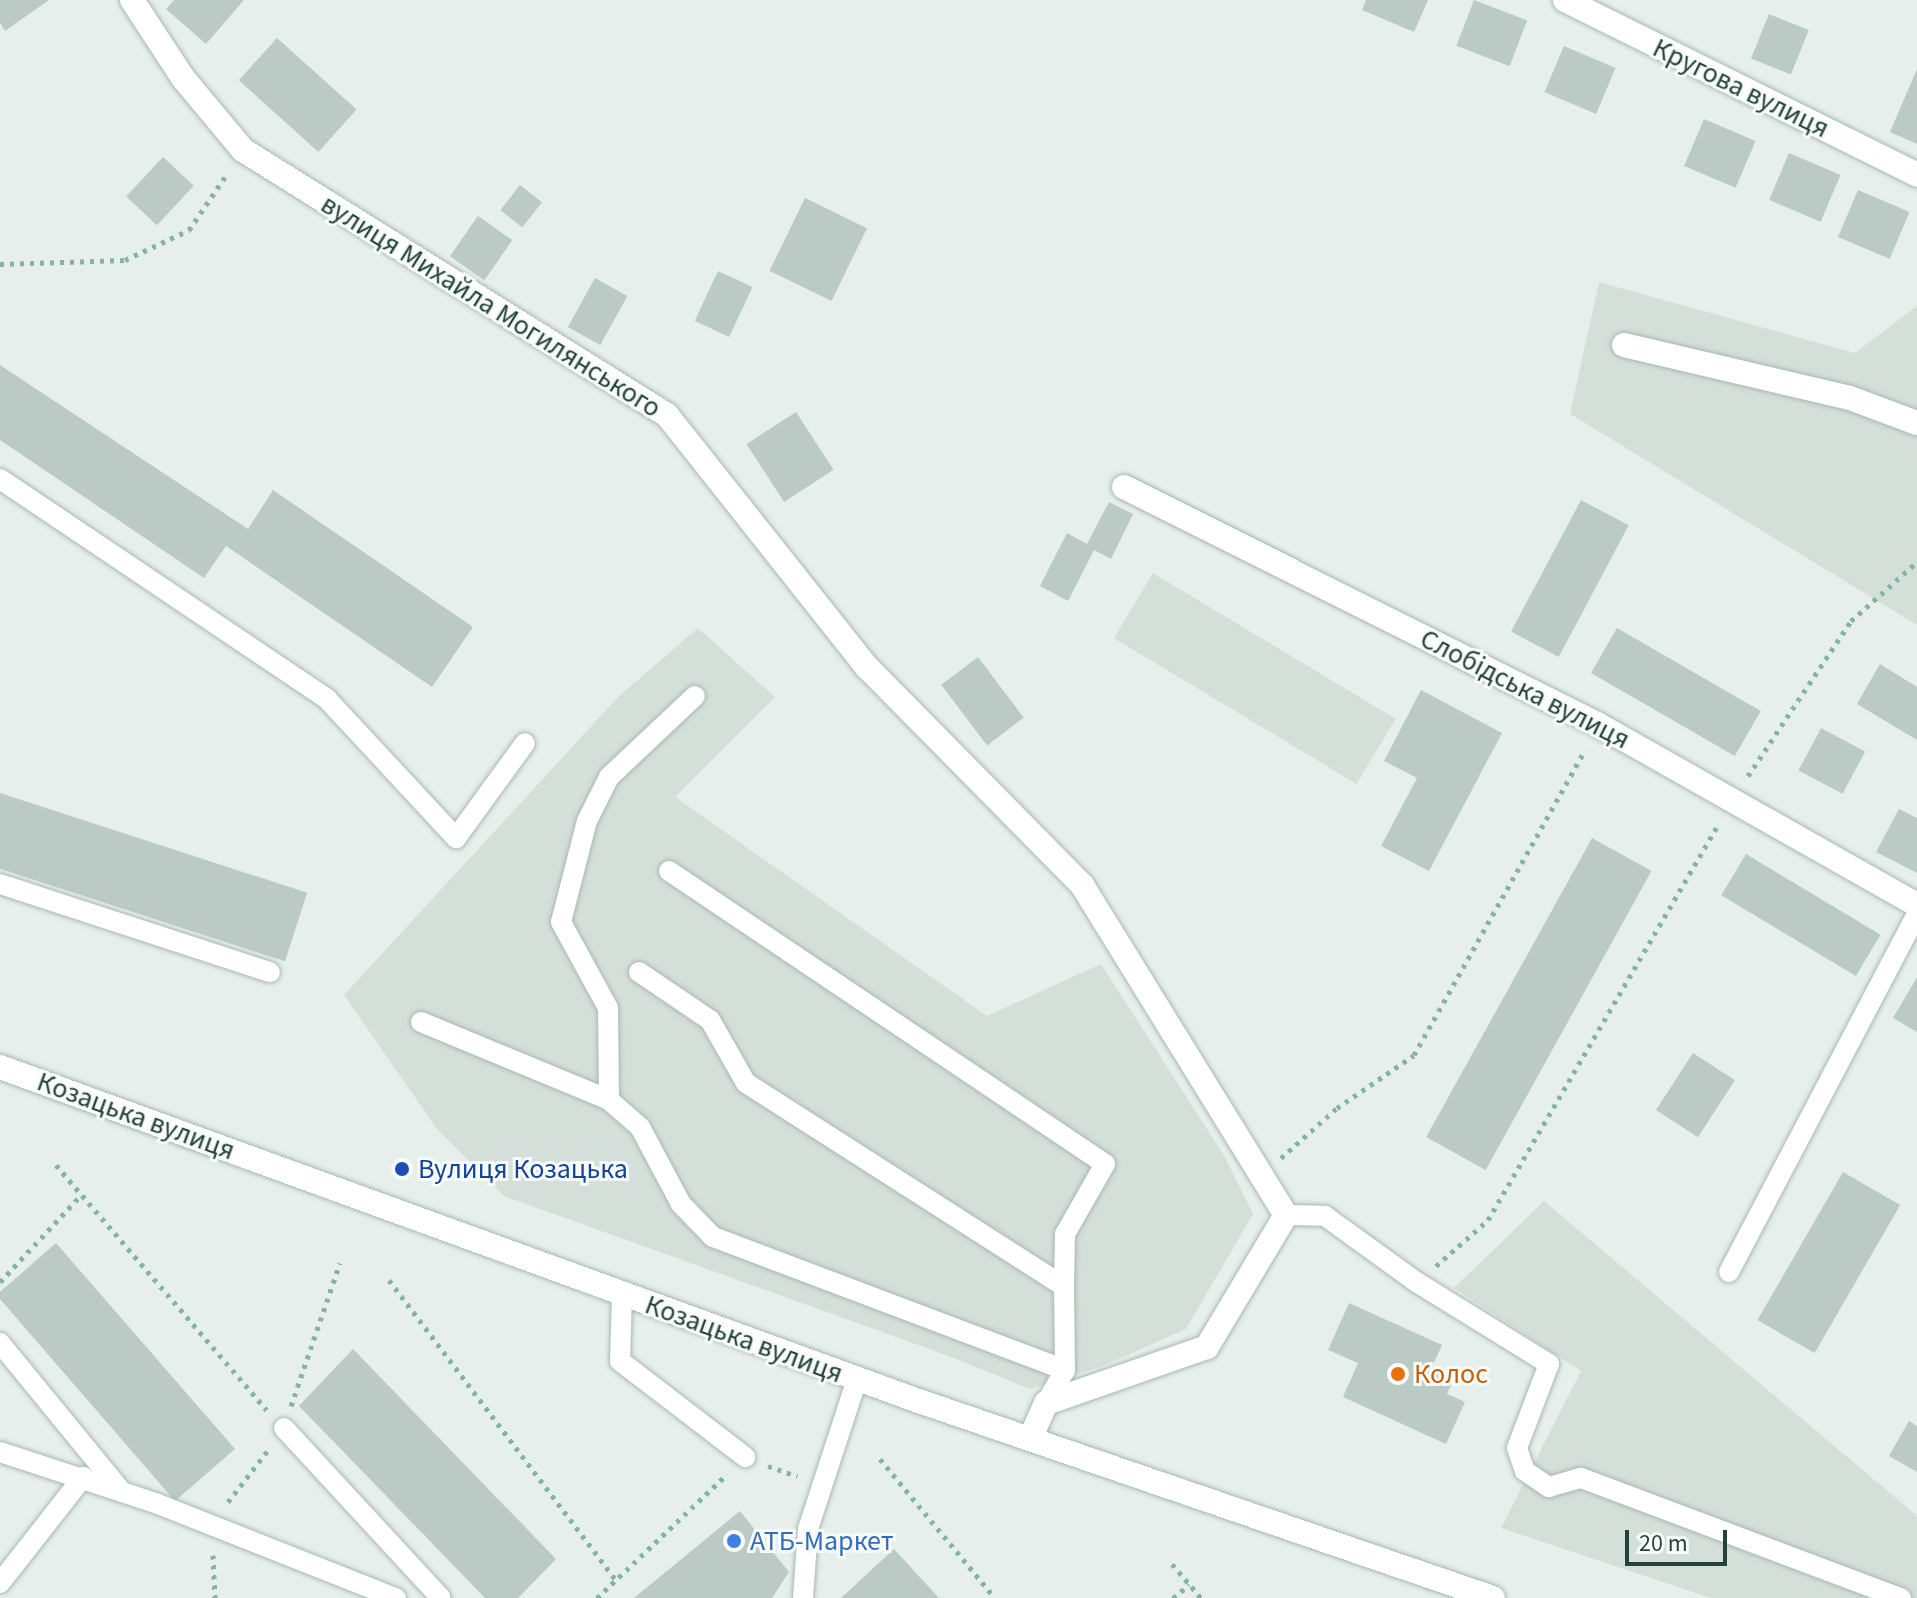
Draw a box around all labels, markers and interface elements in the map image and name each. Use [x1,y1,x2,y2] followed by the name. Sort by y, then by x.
[1647,31,1835,145] street label: Кругова вулиця
[315,187,667,425] street label: вулиця Михайла Могилянського
[1415,622,1635,756] street label: Слобідська вулиця
[33,1065,239,1167] street label: Козацька вулиця
[418,1152,628,1186] place label: Вулиця Козацька
[393,1160,411,1178] marker: Вулиця Козацька
[641,1288,847,1390] street label: Козацька вулиця
[1414,1357,1488,1391] place label: Колос
[1389,1365,1407,1383] marker: Колос
[1629,1514,1731,1564] scale bar
[750,1524,894,1558] place label: АТБ-Маркет
[1639,1526,1688,1561] text: 20 m
[725,1532,743,1550] marker: АТБ-Маркет

